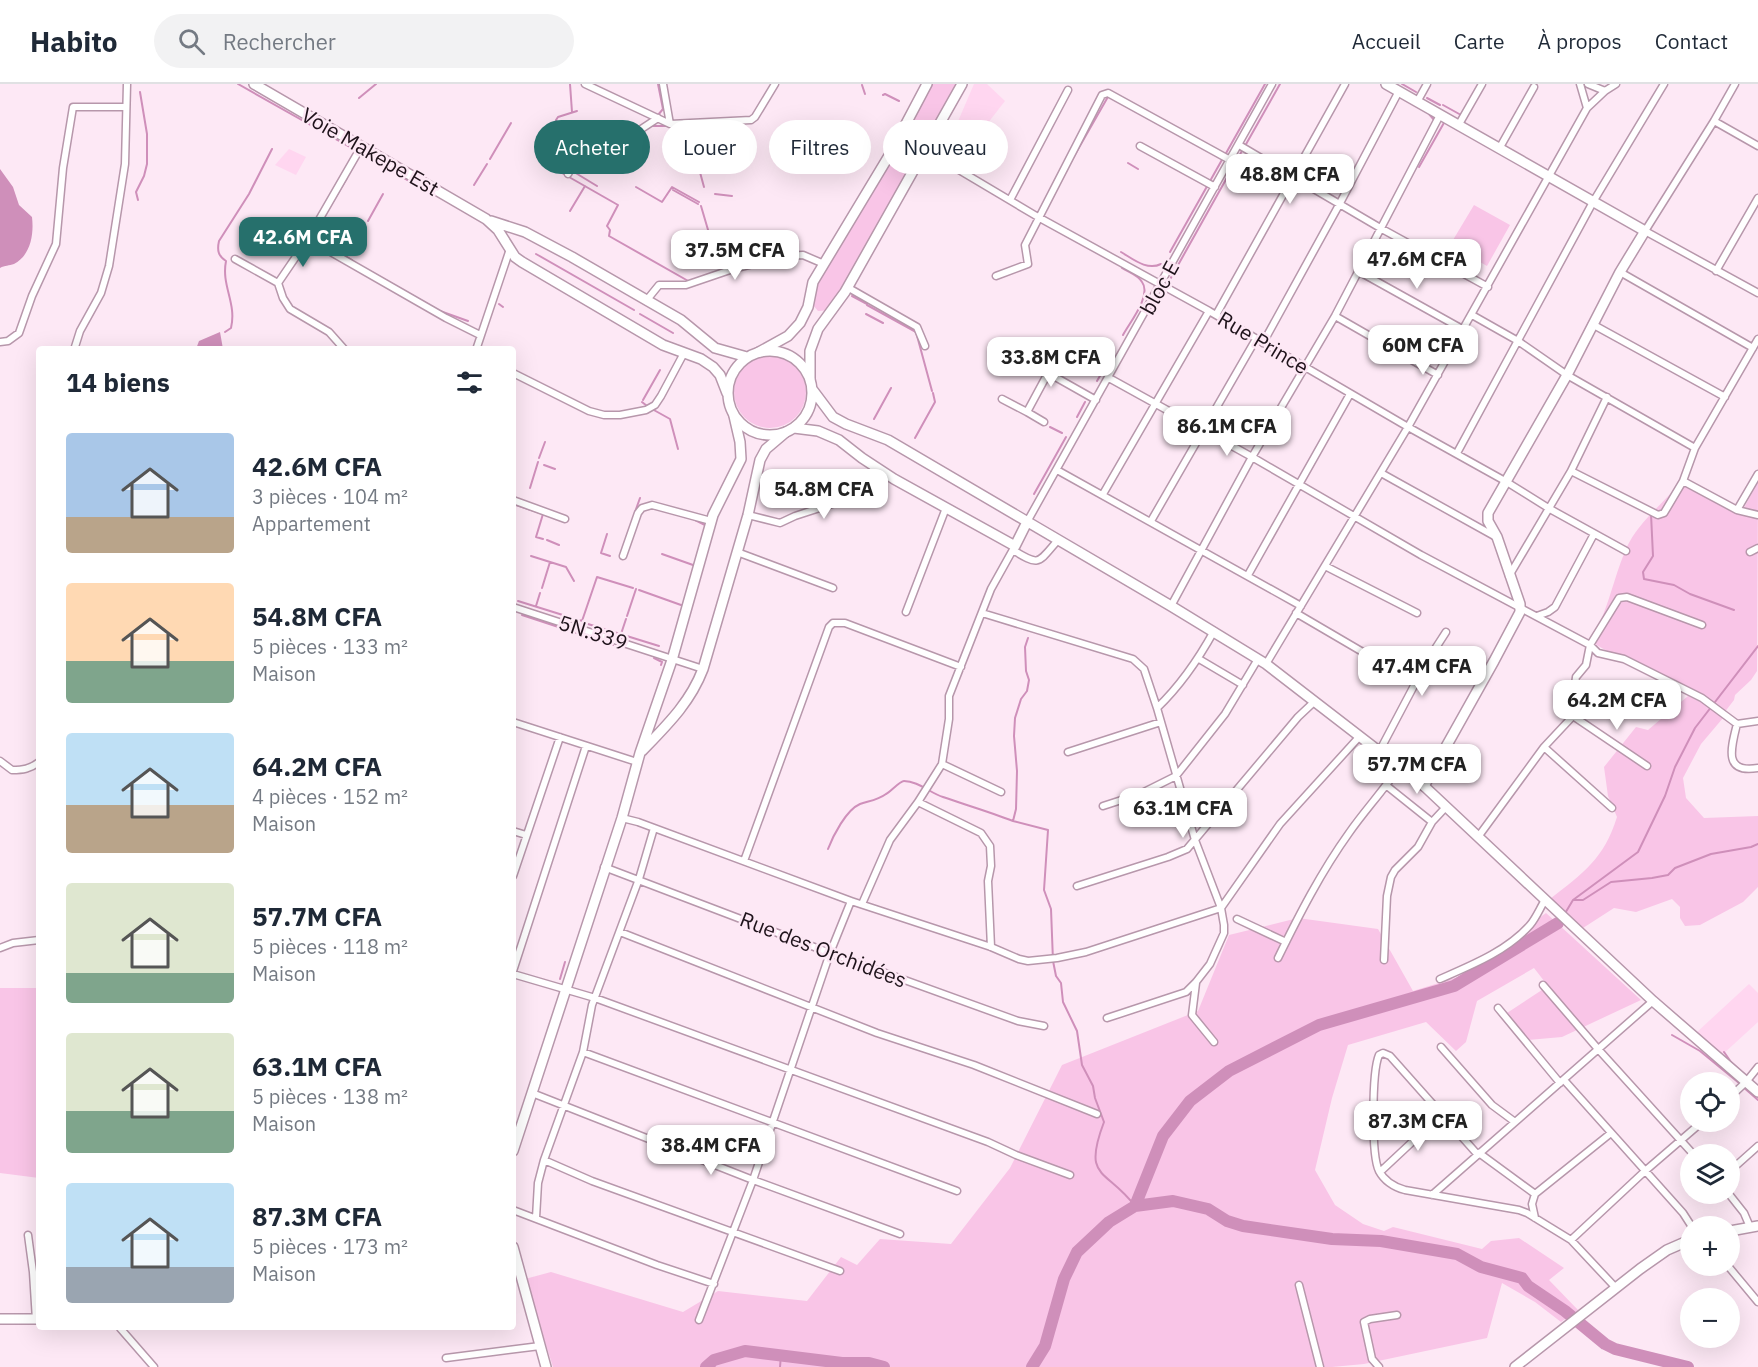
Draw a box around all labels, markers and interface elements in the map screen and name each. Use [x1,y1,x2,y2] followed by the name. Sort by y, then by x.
[154,14,574,68] search box
[30,23,118,60] text: Habito
[175,25,208,58] icon: search
[223,27,336,56] text: Rechercher
[1352,27,1421,55] text: Accueil
[1454,27,1505,55] text: Carte
[1538,27,1622,55] text: À propos
[1655,27,1728,55] text: Contact
[297,100,444,202] street label: Voie Makepe Est
[534,120,650,174] chip: Acheter
[662,120,757,174] chip: Louer
[769,120,871,174] chip: Filtres
[883,120,1008,174] chip: Nouveau
[1221,154,1359,205] pin: 48.8M CFA
[1240,160,1340,187] text: 48.8M CFA
[234,217,372,268] pin: 42.6M CFA
[253,223,353,250] text: 42.6M CFA
[666,230,804,281] pin: 37.5M CFA
[685,236,785,263] text: 37.5M CFA
[1348,239,1486,290] pin: 47.6M CFA
[1367,245,1467,272] text: 47.6M CFA
[1133,256,1185,319] street label: bloc E
[1213,304,1314,380] street label: Rue Prince
[1368,325,1478,376] pin: 60M CFA
[1382,331,1464,358] text: 60M CFA
[982,337,1120,388] pin: 33.8M CFA
[1001,343,1101,370] text: 33.8M CFA
[66,365,170,399] text: 14 biens
[453,366,486,399] icon: filters
[1158,406,1296,457] pin: 86.1M CFA
[1177,412,1277,439] text: 86.1M CFA
[252,449,382,483] text: 42.6M CFA
[114,457,186,529] icon: home
[755,469,893,520] pin: 54.8M CFA
[774,475,874,502] text: 54.8M CFA
[252,483,408,510] text: 3 pièces · 104 m²
[252,510,371,537] text: Appartement
[252,599,382,633] text: 54.8M CFA
[114,607,186,679] icon: home
[555,608,631,656] street label: 5N.339
[252,633,408,660] text: 5 pièces · 133 m²
[1353,646,1491,697] pin: 47.4M CFA
[1372,652,1472,679] text: 47.4M CFA
[252,660,316,687] text: Maison
[1548,680,1686,731] pin: 64.2M CFA
[1567,686,1667,713] text: 64.2M CFA
[1348,744,1486,795] pin: 57.7M CFA
[252,749,382,783] text: 64.2M CFA
[1367,750,1467,777] text: 57.7M CFA
[114,757,186,829] icon: home
[252,783,408,810] text: 4 pièces · 152 m²
[1114,788,1252,839] pin: 63.1M CFA
[1133,794,1233,821] text: 63.1M CFA
[252,810,316,837] text: Maison
[252,899,382,933] text: 57.7M CFA
[736,904,911,994] street label: Rue des Orchidées
[114,907,186,979] icon: home
[252,933,408,960] text: 5 pièces · 118 m²
[252,960,316,987] text: Maison
[252,1049,382,1083] text: 63.1M CFA
[114,1057,186,1129] icon: home
[1680,1072,1740,1348] map controls
[1680,1072,1740,1132] button: locate
[252,1083,408,1110] text: 5 pièces · 138 m²
[1349,1101,1487,1152] pin: 87.3M CFA
[1368,1107,1468,1134] text: 87.3M CFA
[252,1110,316,1137] text: Maison
[642,1125,780,1176] pin: 38.4M CFA
[661,1131,761,1158] text: 38.4M CFA
[1680,1144,1740,1204] button: layers
[252,1199,382,1233] text: 87.3M CFA
[114,1207,186,1279] icon: home
[1680,1216,1740,1276] button: +
[252,1233,408,1260] text: 5 pièces · 173 m²
[252,1260,316,1287] text: Maison
[1680,1288,1740,1348] button: −

